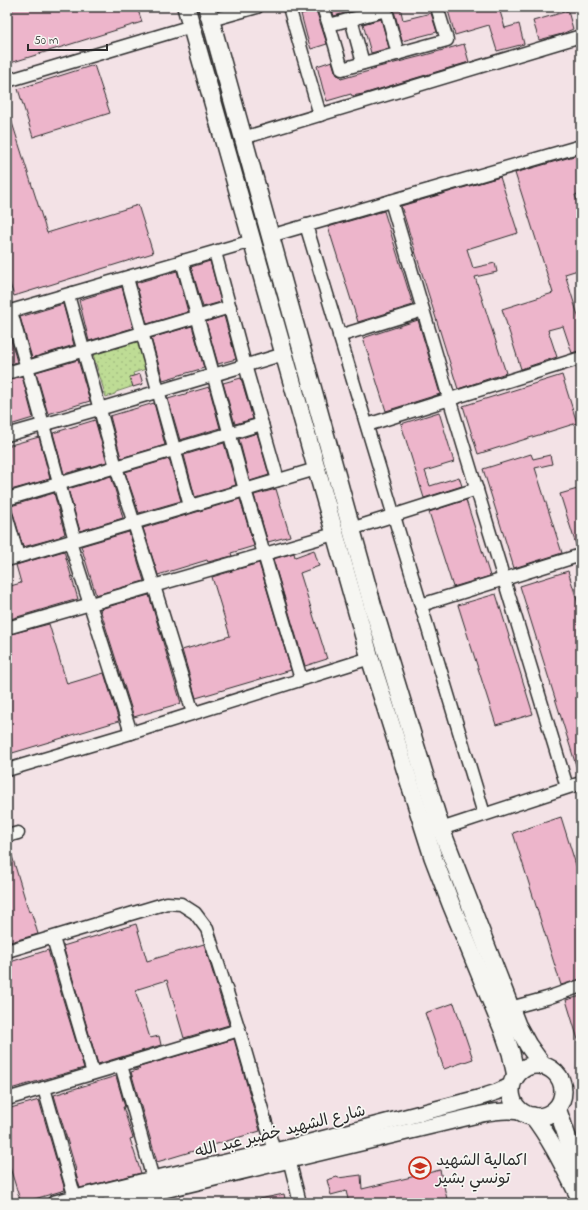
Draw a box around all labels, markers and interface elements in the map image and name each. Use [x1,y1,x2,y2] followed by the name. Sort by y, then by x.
[28,26,107,52] scale bar
[34,32,58,50] text: 50 m
[193,1099,368,1165] street label: شارع الشهيد خضير عبد الله
[434,1149,527,1192] place label: اكمالية الشهيد تونسي بشير
[407,1155,433,1181] school or university icon: اكمالية الشهيد تونسي بشير

